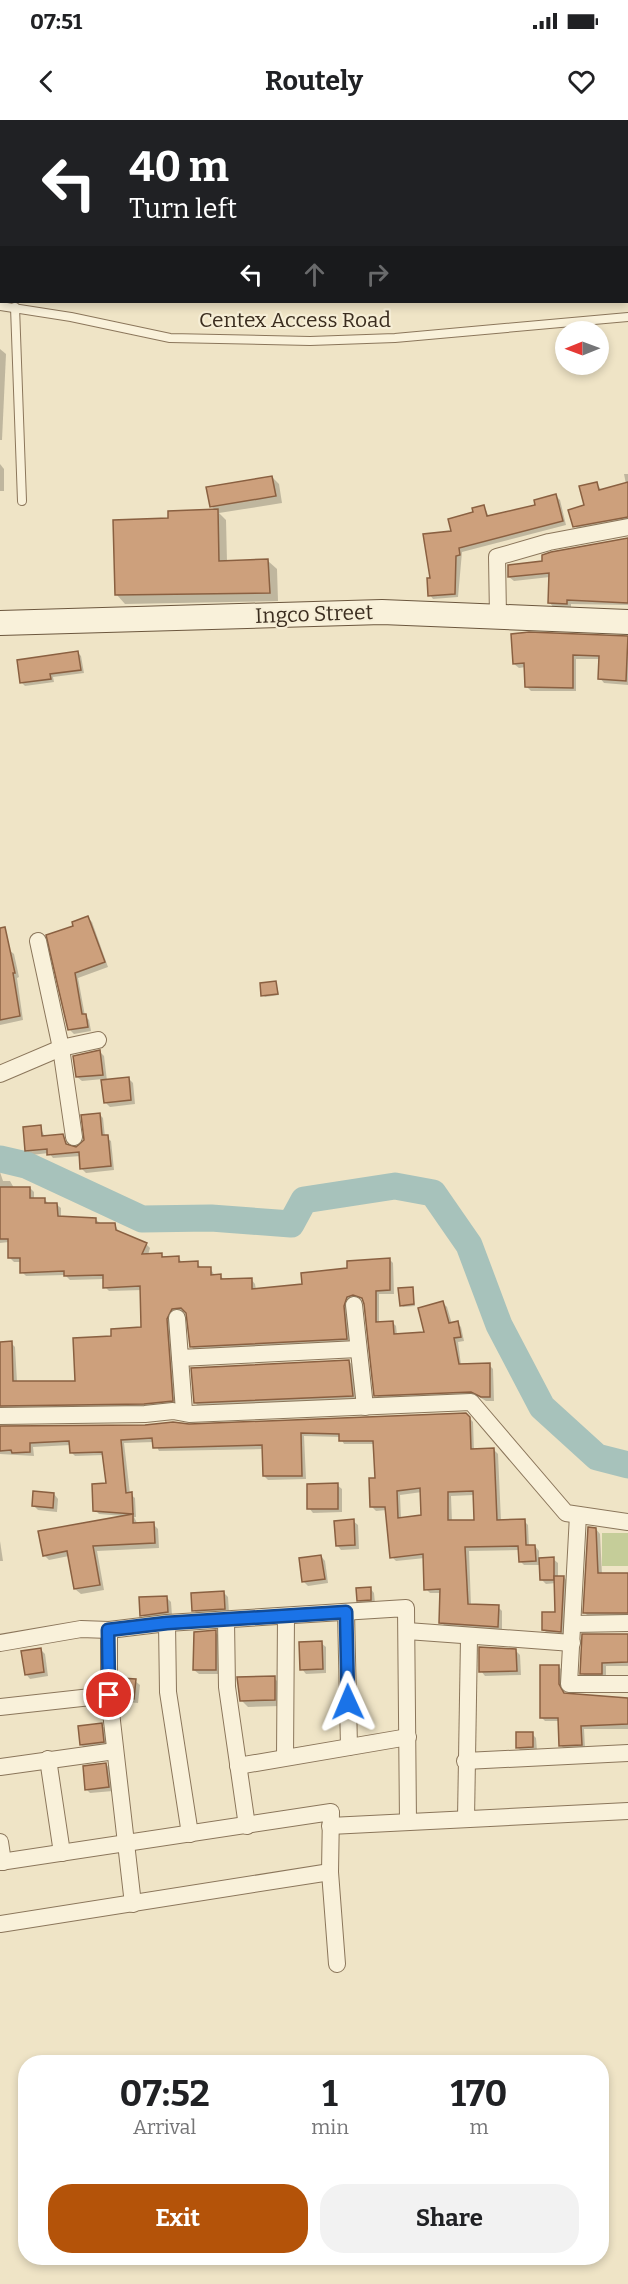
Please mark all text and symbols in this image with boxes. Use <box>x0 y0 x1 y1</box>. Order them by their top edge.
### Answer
text: 07:51 <box>30 8 82 35</box>
icon: back <box>30 65 63 98</box>
text: Routely <box>265 65 363 97</box>
icon: heart <box>565 65 598 98</box>
text: 40 m <box>129 142 229 192</box>
icon: left <box>30 144 108 222</box>
text: Turn left <box>129 193 237 225</box>
icon: left <box>235 258 268 291</box>
icon: ahead <box>298 258 331 291</box>
icon: right <box>361 258 394 291</box>
street label: Centex Access Road <box>199 307 391 333</box>
north arrow <box>555 321 609 375</box>
map controls <box>555 321 609 375</box>
street label: Ingco Street <box>255 599 374 629</box>
pin <box>83 1669 134 1720</box>
position arrow <box>316 1670 380 1734</box>
icon: arrive <box>92 1678 125 1711</box>
text: 07:52 <box>120 2072 210 2116</box>
text: 1 <box>322 2072 338 2116</box>
text: 170 <box>451 2072 507 2116</box>
text: Arrival <box>133 2115 196 2139</box>
text: min <box>311 2115 349 2139</box>
text: m <box>469 2115 489 2139</box>
button: Exit <box>48 2184 308 2253</box>
button: Share <box>320 2184 579 2253</box>

